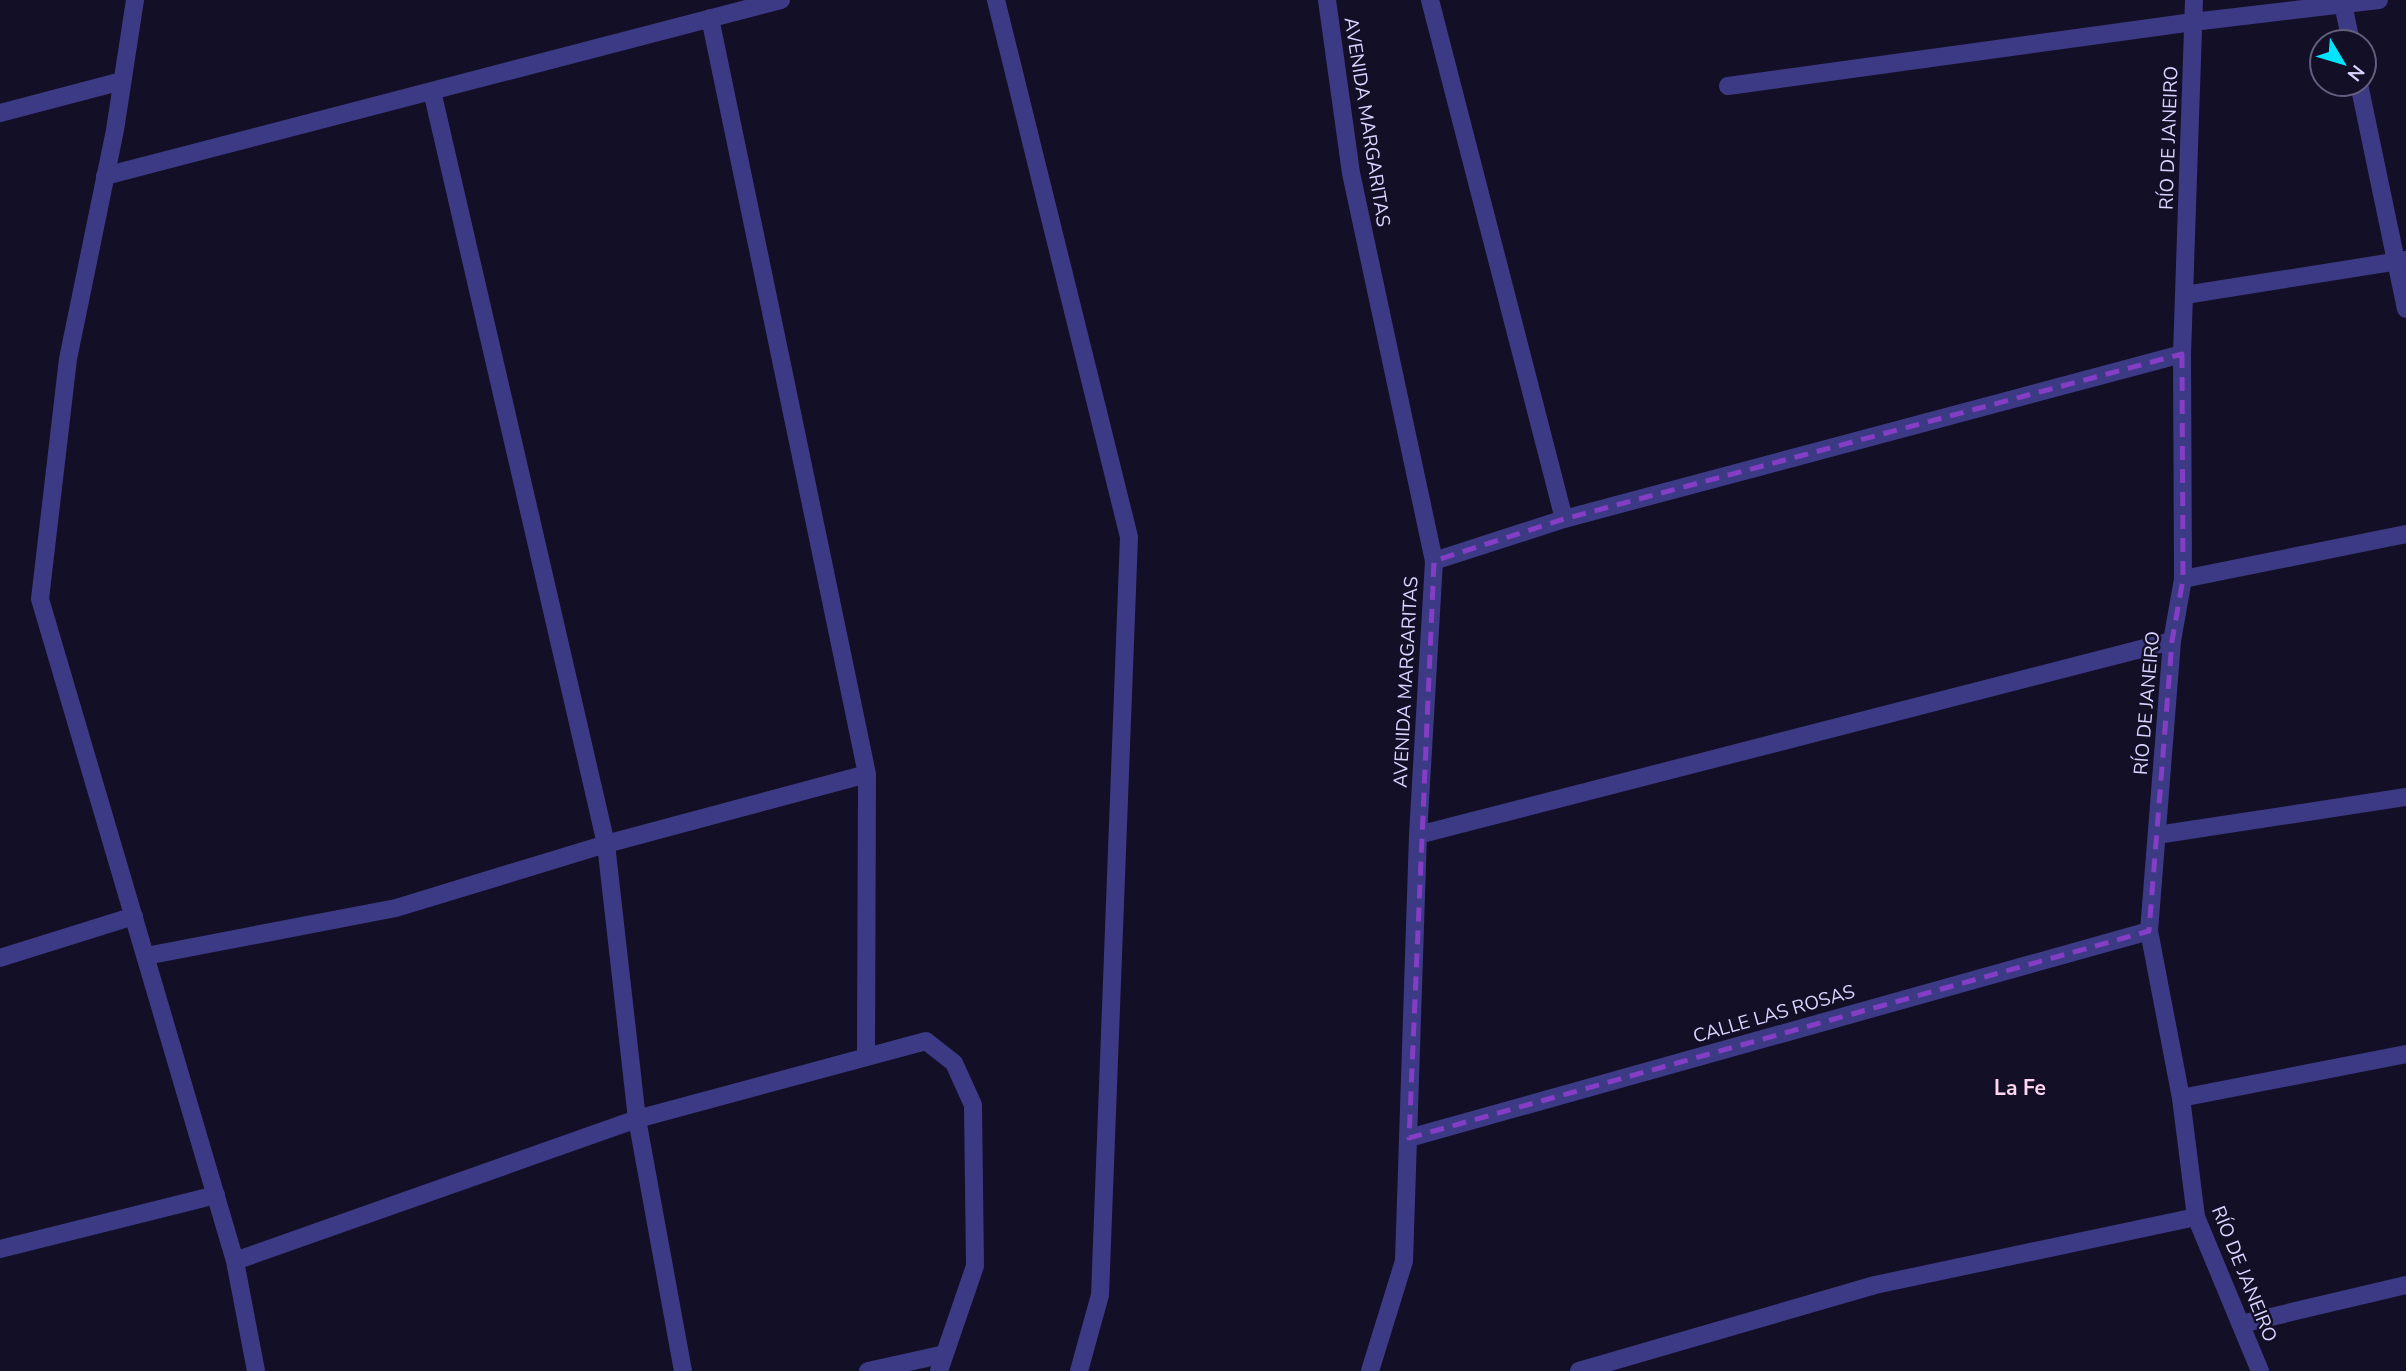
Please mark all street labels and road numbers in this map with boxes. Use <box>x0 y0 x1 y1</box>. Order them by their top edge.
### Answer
street label: AVENIDA MARGARITAS <box>1338 15 1396 229</box>
street label: RÍO DE JANEIRO <box>2153 65 2185 211</box>
street label: AVENIDA MARGARITAS <box>1387 576 1425 788</box>
street label: RÍO DE JANEIRO <box>2128 630 2166 776</box>
street label: CALLE LAS ROSAS <box>1690 978 1858 1050</box>
street label: RÍO DE JANEIRO <box>2205 1202 2283 1346</box>

